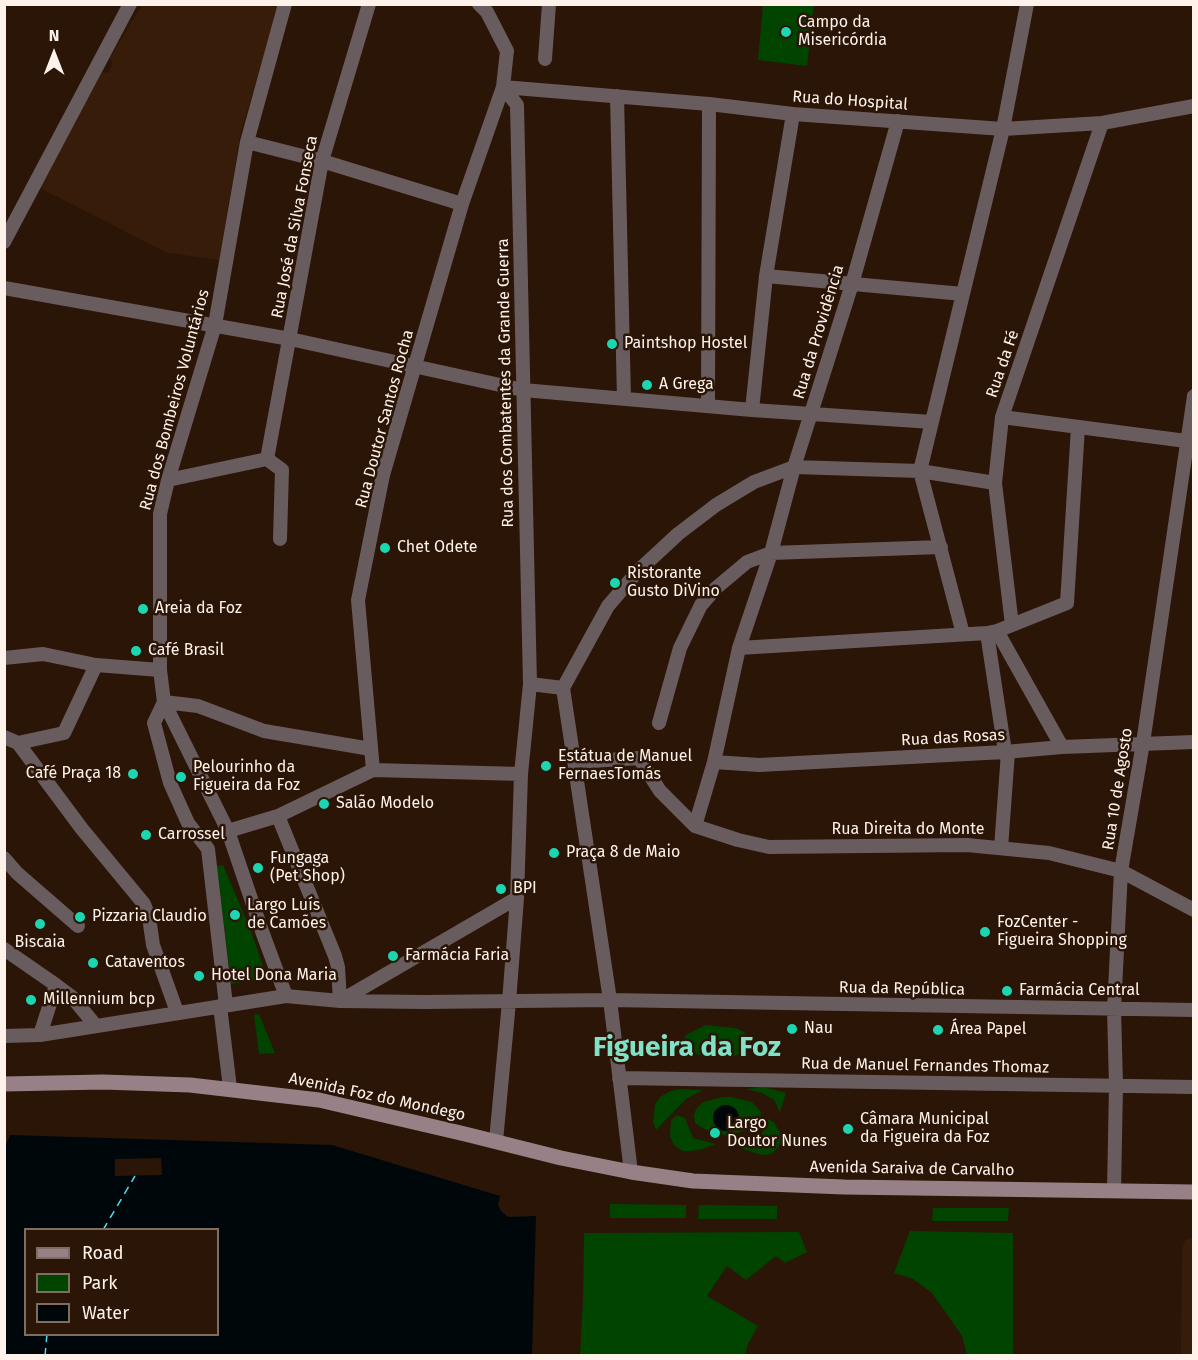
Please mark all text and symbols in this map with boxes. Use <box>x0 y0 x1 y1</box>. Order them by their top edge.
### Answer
place label: Campo da Misericórdia <box>798 13 887 51</box>
north arrow <box>24 24 84 84</box>
marker: Campo da Misericórdia <box>779 25 793 39</box>
text: N <box>49 26 59 45</box>
street label: Rua do Hospital <box>792 87 908 115</box>
street label: Rua José da Silva Fonseca <box>268 134 322 320</box>
street label: Rua dos Combatentes da Grande Guerra <box>494 238 518 528</box>
street label: Rua da Providência <box>789 263 849 401</box>
street label: Rua dos Bombeiros Voluntários <box>136 287 214 513</box>
street label: Rua Doutor Santos Rocha <box>352 328 418 510</box>
street label: Rua da Fé <box>982 328 1024 400</box>
place label: Paintshop Hostel <box>624 334 747 354</box>
marker: Paintshop Hostel <box>605 337 619 351</box>
place label: A Grega <box>659 375 714 395</box>
marker: A Grega <box>640 378 654 392</box>
place label: Chet Odete <box>397 538 478 558</box>
marker: Chet Odete <box>378 541 392 555</box>
place label: Ristorante Gusto DiVino <box>627 564 720 602</box>
marker: Ristorante Gusto DiVino <box>608 576 622 590</box>
place label: Areia da Foz <box>155 599 242 619</box>
marker: Areia da Foz <box>136 602 150 616</box>
place label: Café Brasil <box>148 641 224 661</box>
marker: Café Brasil <box>129 644 143 658</box>
street label: Rua das Rosas <box>901 726 1005 750</box>
street label: Rua 10 de Agosto <box>1099 727 1137 851</box>
place label: Estátua de Manuel FernaesTomás <box>558 747 692 785</box>
place label: Pelourinho da Figueira da Foz <box>193 758 300 796</box>
marker: Estátua de Manuel FernaesTomás <box>539 759 553 773</box>
place label: Café Praça 18 <box>26 764 121 784</box>
marker: Café Praça 18 <box>126 767 140 781</box>
marker: Pelourinho da Figueira da Foz <box>174 770 188 784</box>
place label: Salão Modelo <box>336 794 434 814</box>
marker: Salão Modelo <box>317 797 331 811</box>
street label: Rua Direita do Monte <box>832 820 984 840</box>
place label: Carrossel <box>158 825 225 845</box>
marker: Carrossel <box>139 828 153 842</box>
place label: Praça 8 de Maio <box>566 843 680 863</box>
marker: Praça 8 de Maio <box>547 846 561 860</box>
place label: Fungaga (Pet Shop) <box>270 849 345 887</box>
marker: Fungaga (Pet Shop) <box>251 861 265 875</box>
place label: BPI <box>513 879 537 899</box>
marker: BPI <box>494 882 508 896</box>
place label: Largo Luís de Camões <box>247 896 326 934</box>
place label: Pizzaria Claudio <box>92 907 207 927</box>
marker: Largo Luís de Camões <box>228 908 242 922</box>
marker: Pizzaria Claudio <box>73 910 87 924</box>
place label: FozCenter - Figueira Shopping <box>997 913 1127 951</box>
marker: Biscaia <box>33 917 47 931</box>
marker: FozCenter - Figueira Shopping <box>978 925 992 939</box>
place label: Biscaia <box>14 933 66 953</box>
place label: Farmácia Faria <box>405 946 509 966</box>
marker: Farmácia Faria <box>386 949 400 963</box>
place label: Cataventos <box>105 953 185 973</box>
marker: Cataventos <box>86 956 100 970</box>
place label: Hotel Dona Maria <box>211 966 337 986</box>
marker: Hotel Dona Maria <box>192 969 206 983</box>
street label: Rua da República <box>839 978 965 1000</box>
place label: Farmácia Central <box>1019 981 1140 1001</box>
marker: Farmácia Central <box>1000 984 1014 998</box>
place label: Millennium bcp <box>43 990 155 1010</box>
marker: Millennium bcp <box>24 993 38 1007</box>
place label: Nau <box>804 1019 833 1039</box>
place label: Área Papel <box>950 1020 1026 1040</box>
marker: Nau <box>785 1022 799 1036</box>
marker: Área Papel <box>931 1023 945 1037</box>
district label: Figueira da Foz <box>593 1031 781 1065</box>
street label: Rua de Manuel Fernandes Thomaz <box>801 1054 1049 1078</box>
street label: Avenida Foz do Mondego <box>287 1069 467 1125</box>
place label: Câmara Municipal da Figueira da Foz <box>860 1110 990 1148</box>
place label: Largo Doutor Nunes <box>727 1114 827 1152</box>
marker: Câmara Municipal da Figueira da Foz <box>841 1122 855 1136</box>
marker: Largo Doutor Nunes <box>708 1126 722 1140</box>
street label: Avenida Saraiva de Carvalho <box>810 1158 1014 1180</box>
legend <box>24 1228 219 1336</box>
text: Road <box>82 1242 124 1264</box>
text: Park <box>82 1272 117 1294</box>
text: Water <box>82 1302 129 1324</box>

